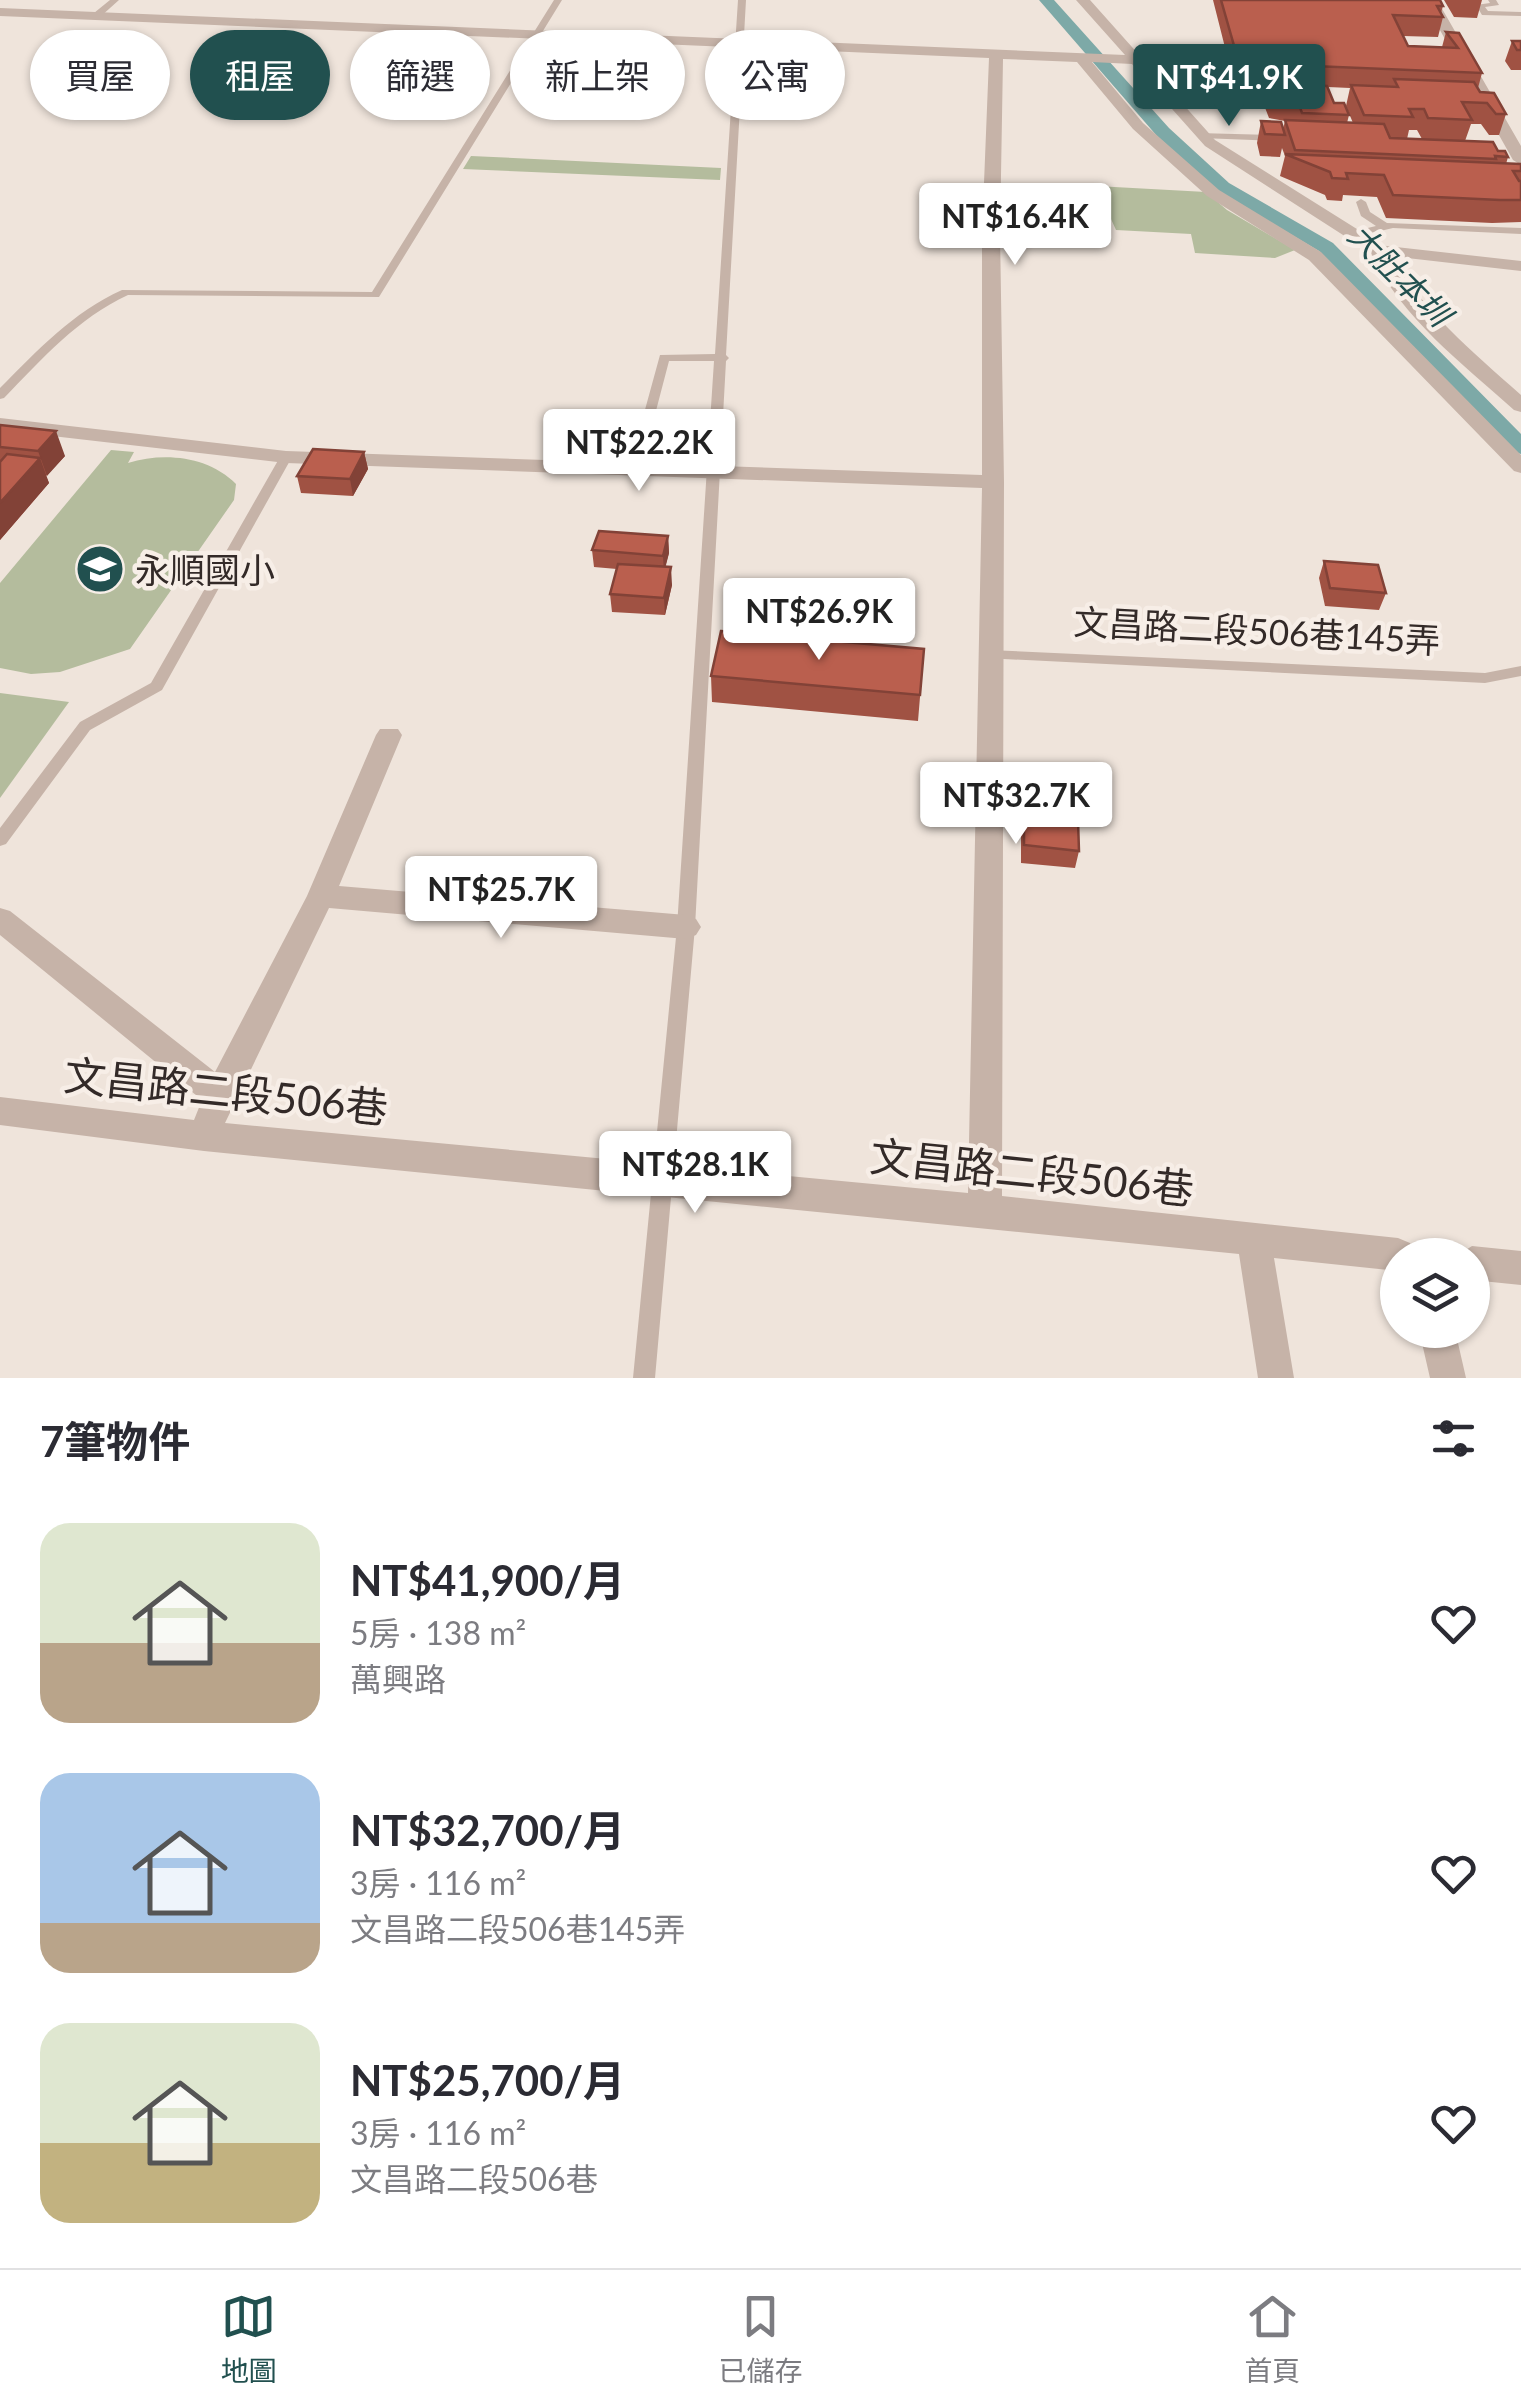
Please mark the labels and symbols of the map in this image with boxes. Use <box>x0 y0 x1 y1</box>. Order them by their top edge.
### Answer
pin: NT$41.9K <box>1126 44 1332 129</box>
pin: NT$16.4K <box>912 183 1118 268</box>
water label: 大肚本圳 <box>1341 215 1462 336</box>
pin: NT$22.2K <box>536 409 742 494</box>
school or university icon: 永順國小 <box>74 543 126 595</box>
place label: 永順國小 <box>135 548 275 590</box>
pin: NT$26.9K <box>716 578 922 663</box>
street label: 文昌路二段506巷145弄 <box>1073 599 1441 661</box>
pin: NT$32.7K <box>913 762 1119 847</box>
pin: NT$25.7K <box>398 856 604 941</box>
street label: 文昌路二段506巷 <box>62 1049 390 1133</box>
street label: 文昌路二段506巷 <box>868 1130 1196 1214</box>
pin: NT$28.1K <box>592 1131 798 1216</box>

